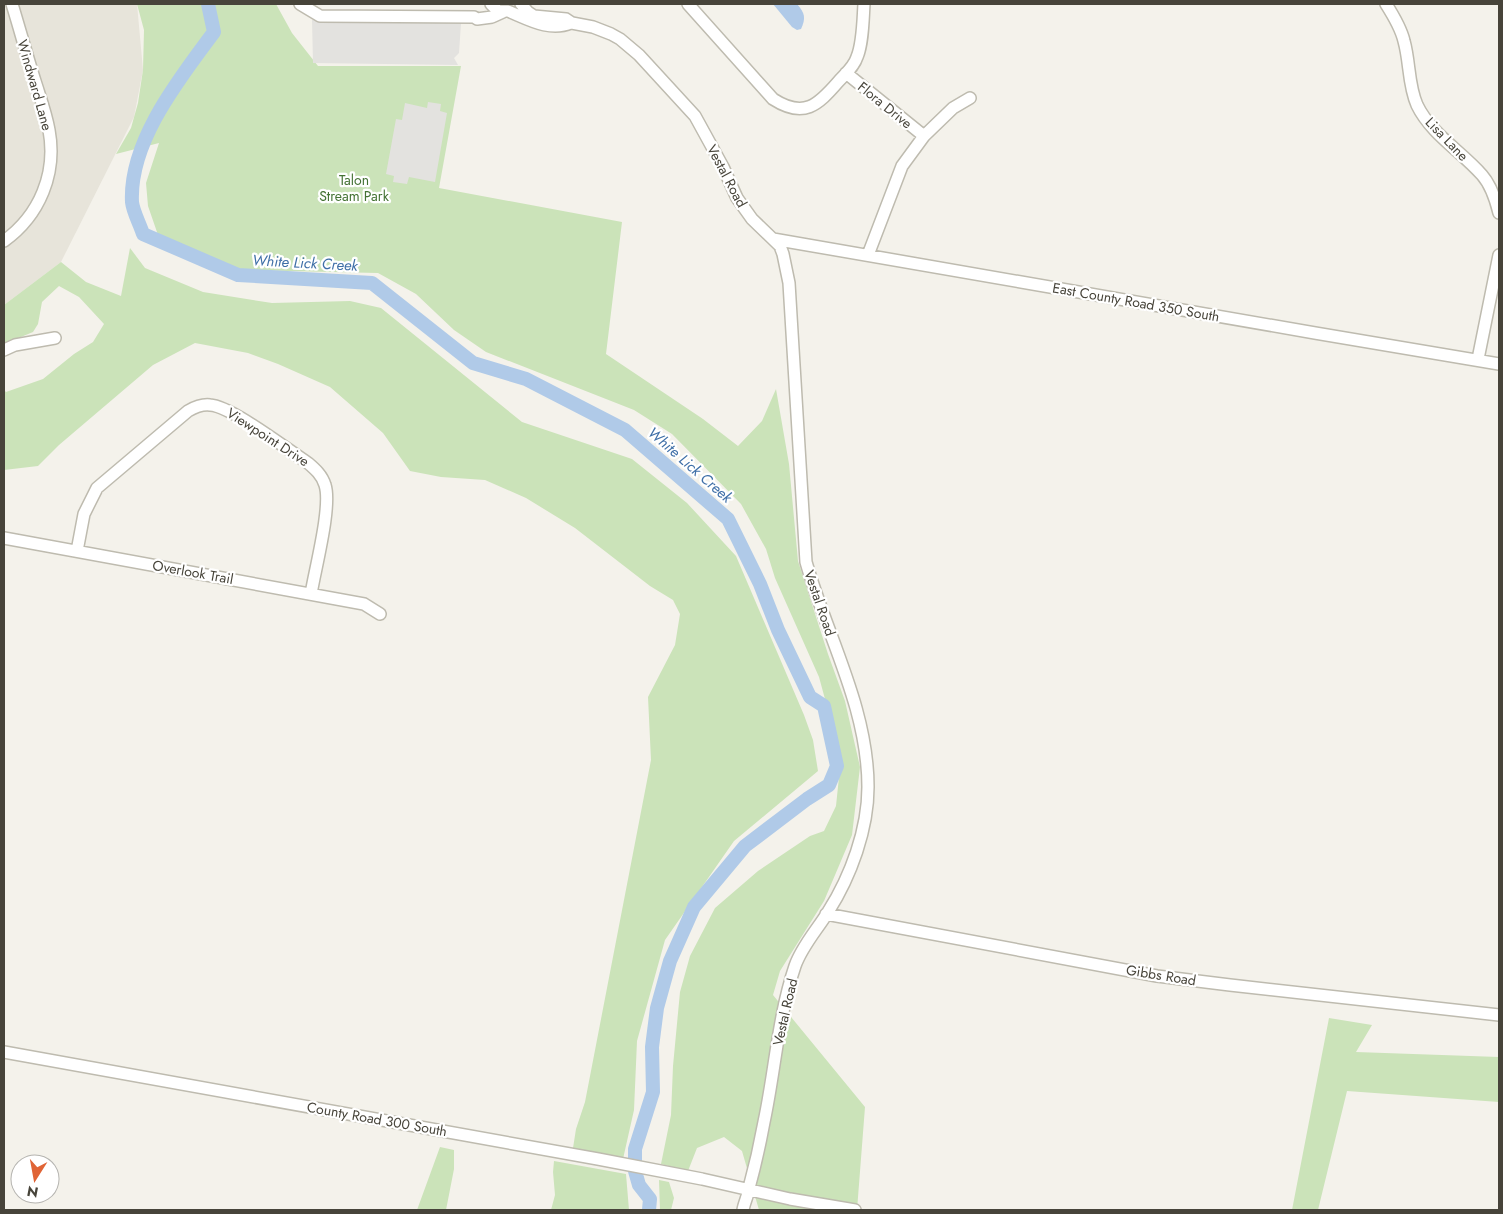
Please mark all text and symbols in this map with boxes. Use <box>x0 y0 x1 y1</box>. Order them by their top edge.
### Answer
street label: Windward Lane <box>12 37 58 133</box>
street label: Flora Drive <box>854 77 916 133</box>
street label: Lisa Lane <box>1421 113 1473 165</box>
street label: Vestal Road <box>702 141 752 211</box>
park label: Talon Stream Park <box>319 170 390 206</box>
water label: White Lick Creek <box>252 249 359 277</box>
street label: East County Road 350 South <box>1051 277 1221 327</box>
street label: Viewpoint Drive <box>223 403 313 471</box>
water label: White Lick Creek <box>643 422 738 508</box>
street label: Overlook Trail <box>151 555 235 589</box>
street label: Vestal Road <box>799 567 841 639</box>
street label: Gibbs Road <box>1125 960 1197 990</box>
street label: Vestal Road <box>768 976 802 1048</box>
street label: County Road 300 South <box>305 1097 449 1141</box>
north arrow <box>10 1154 60 1204</box>
text: N <box>25 1181 40 1203</box>

